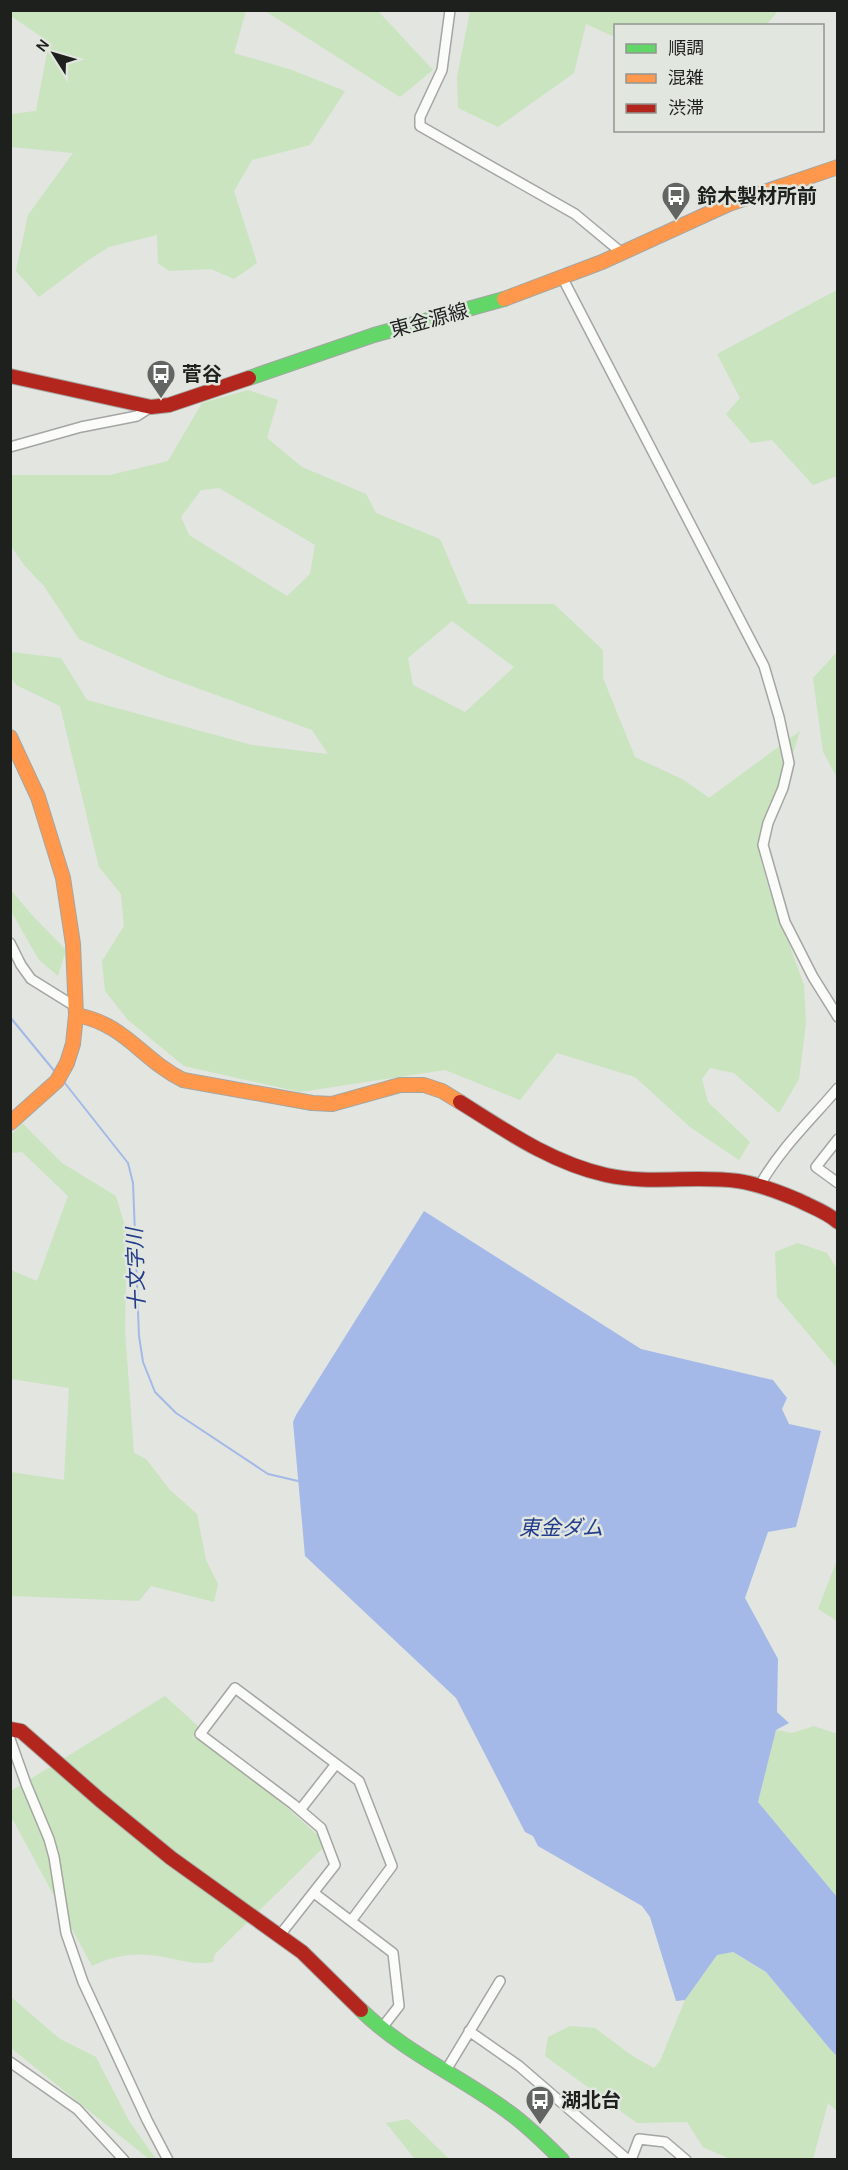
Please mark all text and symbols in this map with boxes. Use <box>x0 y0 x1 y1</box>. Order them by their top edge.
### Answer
north arrow <box>24 24 84 84</box>
legend <box>614 24 824 132</box>
text: N <box>31 35 53 56</box>
text: 順調 <box>668 37 704 59</box>
text: 混雑 <box>668 67 704 89</box>
text: 渋滞 <box>668 97 704 119</box>
bus stop icon: 鈴木製材所前 <box>660 180 692 222</box>
place label: 鈴木製材所前 <box>697 185 817 208</box>
street label: 東金源線 <box>388 299 471 342</box>
bus stop icon: 菅谷 <box>145 358 177 400</box>
place label: 菅谷 <box>182 363 222 386</box>
water label: 十文字川 <box>122 1226 149 1312</box>
water label: 東金ダム <box>519 1516 603 1540</box>
bus stop icon: 湖北台 <box>524 2084 556 2126</box>
place label: 湖北台 <box>561 2089 621 2112</box>

